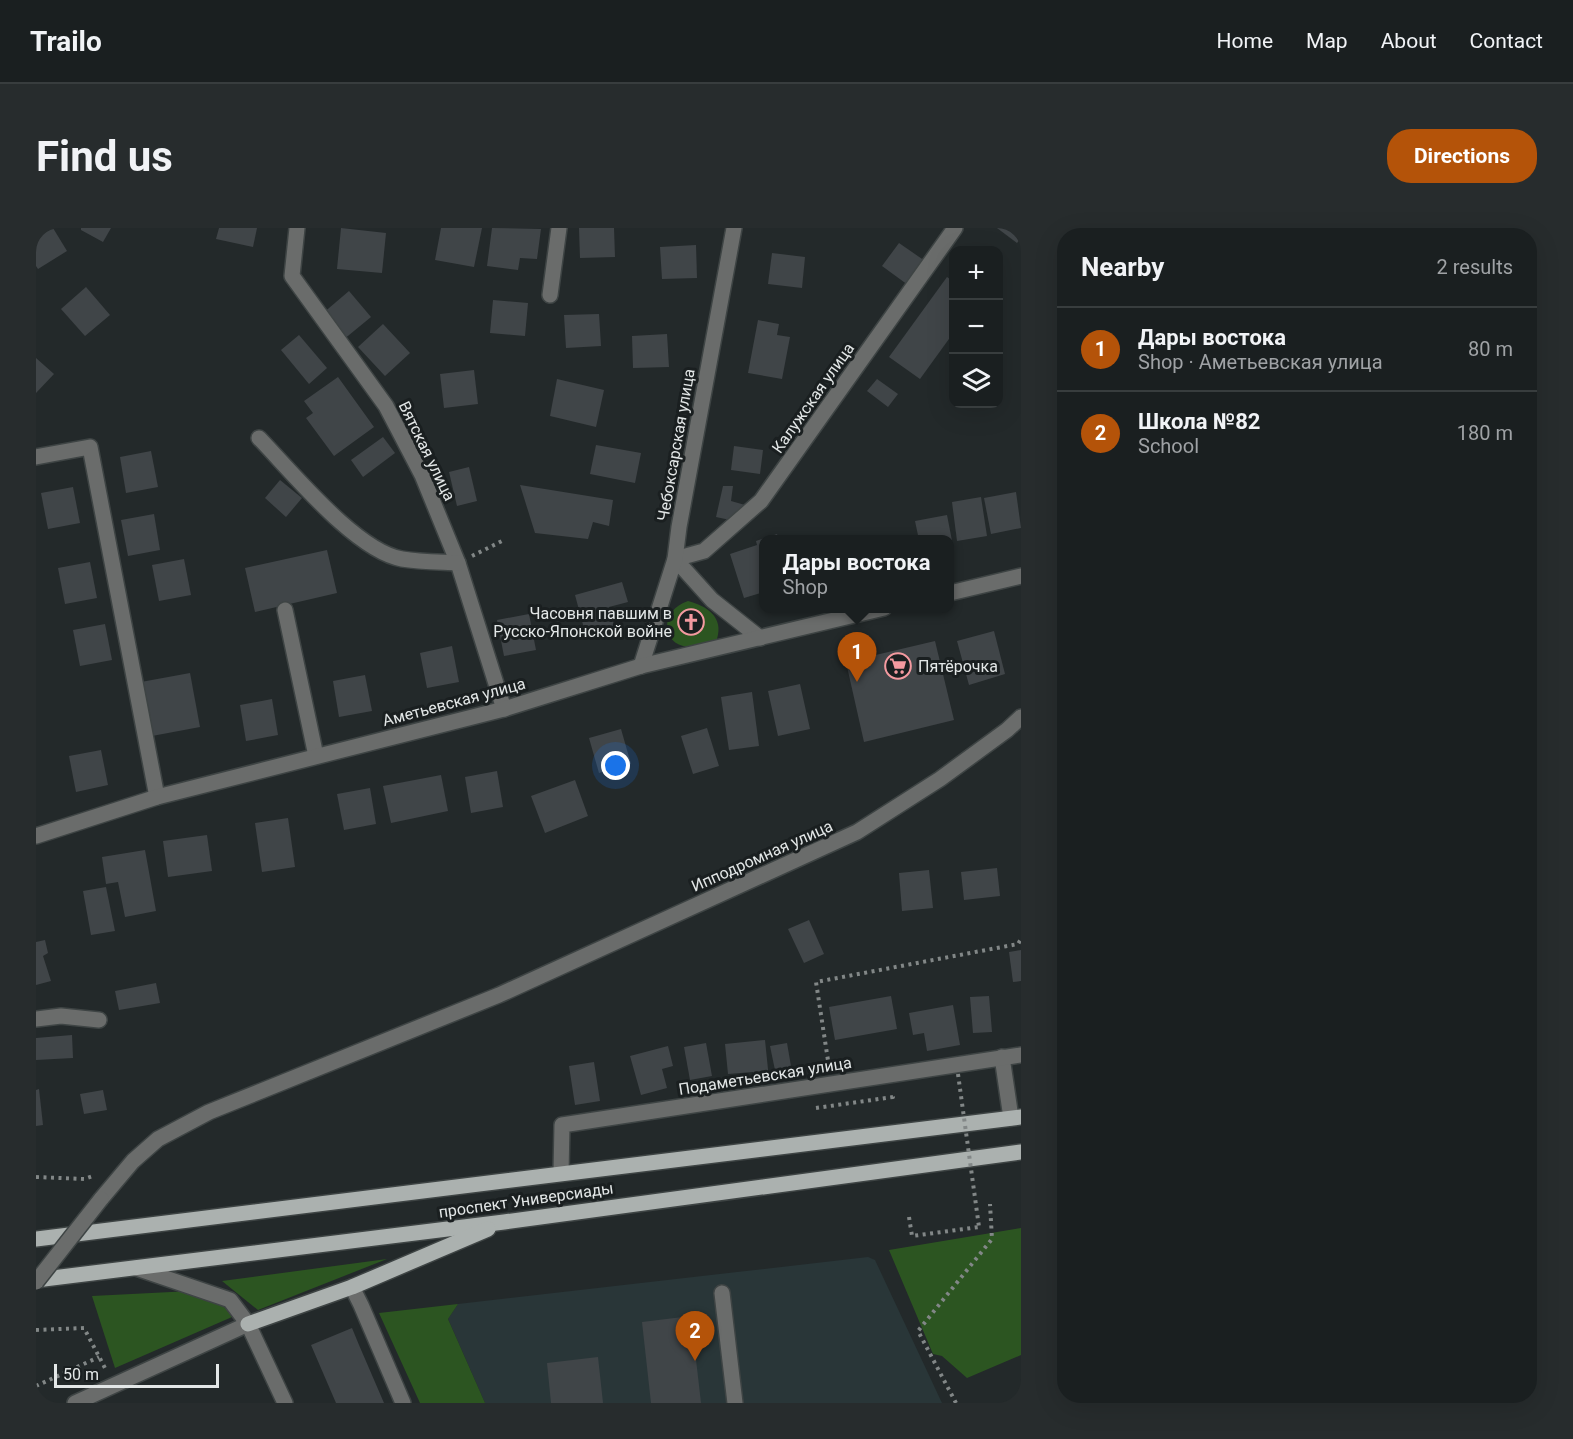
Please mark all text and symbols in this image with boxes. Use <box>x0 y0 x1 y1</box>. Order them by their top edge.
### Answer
text: Trailo <box>30 25 102 58</box>
text: Home <box>1217 29 1273 53</box>
text: Map <box>1306 29 1348 53</box>
text: About <box>1381 29 1437 53</box>
text: Contact <box>1470 29 1543 53</box>
button: Directions <box>1387 129 1537 183</box>
text: Find us <box>36 132 173 181</box>
map controls <box>949 246 1003 408</box>
button: + <box>949 246 1003 300</box>
text: Nearby <box>1081 252 1164 282</box>
text: 2 results <box>1437 255 1513 279</box>
button: − <box>949 300 1003 354</box>
text: Дары востока <box>1138 325 1286 350</box>
text: 1 <box>1095 337 1106 361</box>
text: 80 m <box>1468 337 1513 361</box>
street label: Калужская улица <box>768 339 858 457</box>
text: Shop · Аметьевская улица <box>1138 350 1383 374</box>
button: layers <box>949 354 1003 408</box>
street label: Чебоксарская улица <box>653 367 699 523</box>
street label: Вятская улица <box>395 398 459 504</box>
text: Школа №82 <box>1138 409 1260 434</box>
text: 2 <box>1095 421 1106 445</box>
text: 180 m <box>1457 421 1513 445</box>
text: School <box>1138 434 1199 458</box>
popup <box>759 535 954 613</box>
text: Дары востока <box>783 550 930 575</box>
text: Shop <box>783 575 828 599</box>
place label: Часовня павшим в Русско-Японской войне <box>493 604 672 641</box>
church icon: Часовня павшим в Русско-Японской войне <box>676 607 706 637</box>
pin: 1 <box>838 632 876 682</box>
supermarket icon: Пятёрочка <box>883 651 913 681</box>
place label: Пятёрочка <box>918 657 998 676</box>
street label: Аметьевская улица <box>380 674 528 730</box>
your location <box>601 751 630 780</box>
street label: Ипподромная улица <box>688 816 836 896</box>
street label: Подаметьевская улица <box>677 1053 853 1099</box>
street label: проспект Универсиады <box>437 1178 615 1222</box>
pin: 2 <box>676 1312 714 1361</box>
scale bar <box>54 1361 219 1388</box>
text: 50 m <box>63 1365 99 1384</box>

